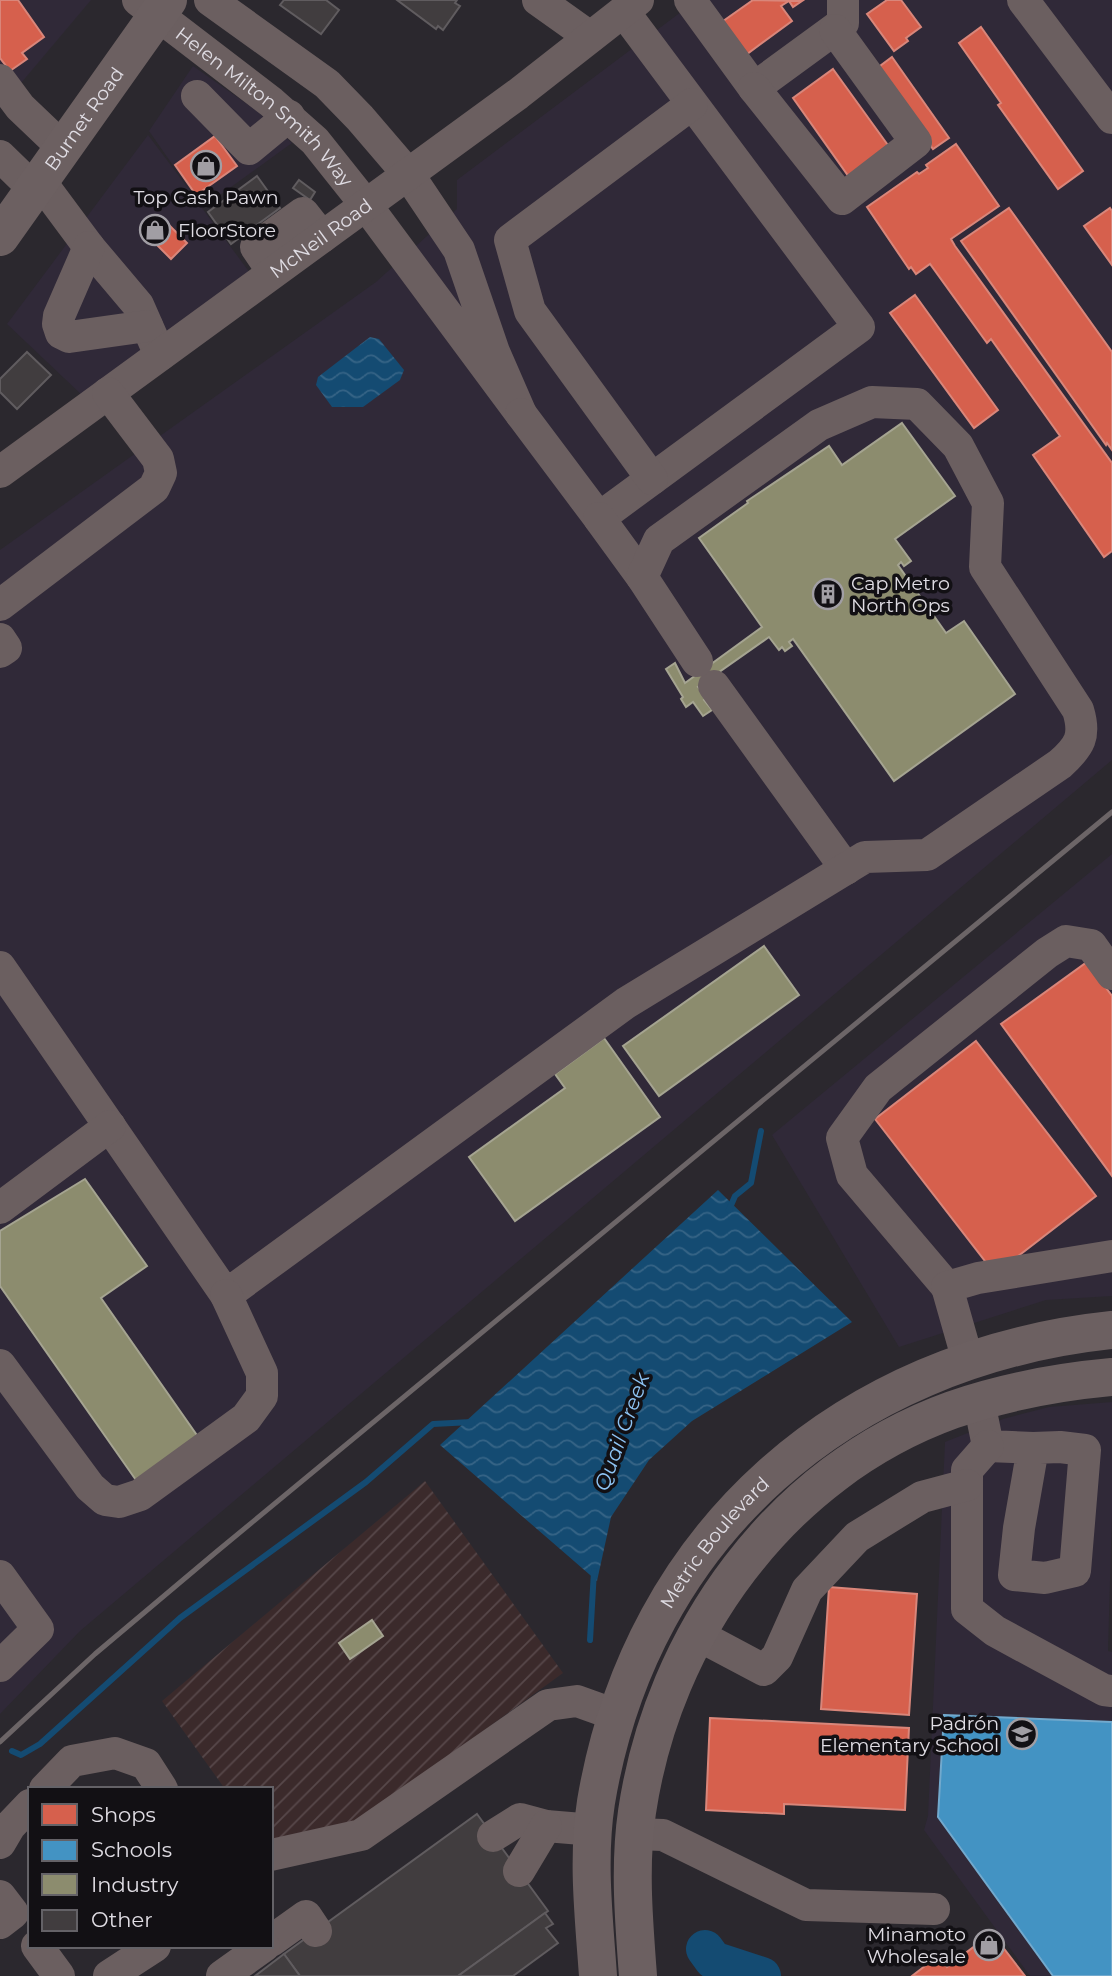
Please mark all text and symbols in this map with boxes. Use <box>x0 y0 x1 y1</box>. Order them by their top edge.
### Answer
street label: Helen Milton Smith Way <box>171 22 358 192</box>
street label: Burnet Road <box>40 63 129 175</box>
shop icon: Top Cash Pawn <box>189 149 223 183</box>
place label: Top Cash Pawn <box>133 186 279 209</box>
street label: McNeil Road <box>265 194 377 283</box>
shop icon: FloorStore <box>138 213 172 247</box>
place label: FloorStore <box>178 219 276 242</box>
place label: Cap Metro North Ops <box>851 572 950 617</box>
building icon: Cap Metro North Ops <box>811 577 845 611</box>
water label: Quail Creek <box>589 1368 655 1494</box>
street label: Metric Boulevard <box>655 1472 774 1613</box>
place label: Padrón Elementary School <box>820 1712 999 1757</box>
school or university icon: Padrón Elementary School <box>1005 1717 1039 1751</box>
legend <box>28 1787 273 1948</box>
text: Shops <box>91 1802 156 1827</box>
text: Schools <box>91 1837 172 1862</box>
text: Industry <box>91 1872 179 1897</box>
text: Other <box>91 1907 153 1932</box>
place label: Minamoto Wholesale <box>867 1923 966 1968</box>
shop icon: Minamoto Wholesale <box>972 1928 1006 1962</box>

